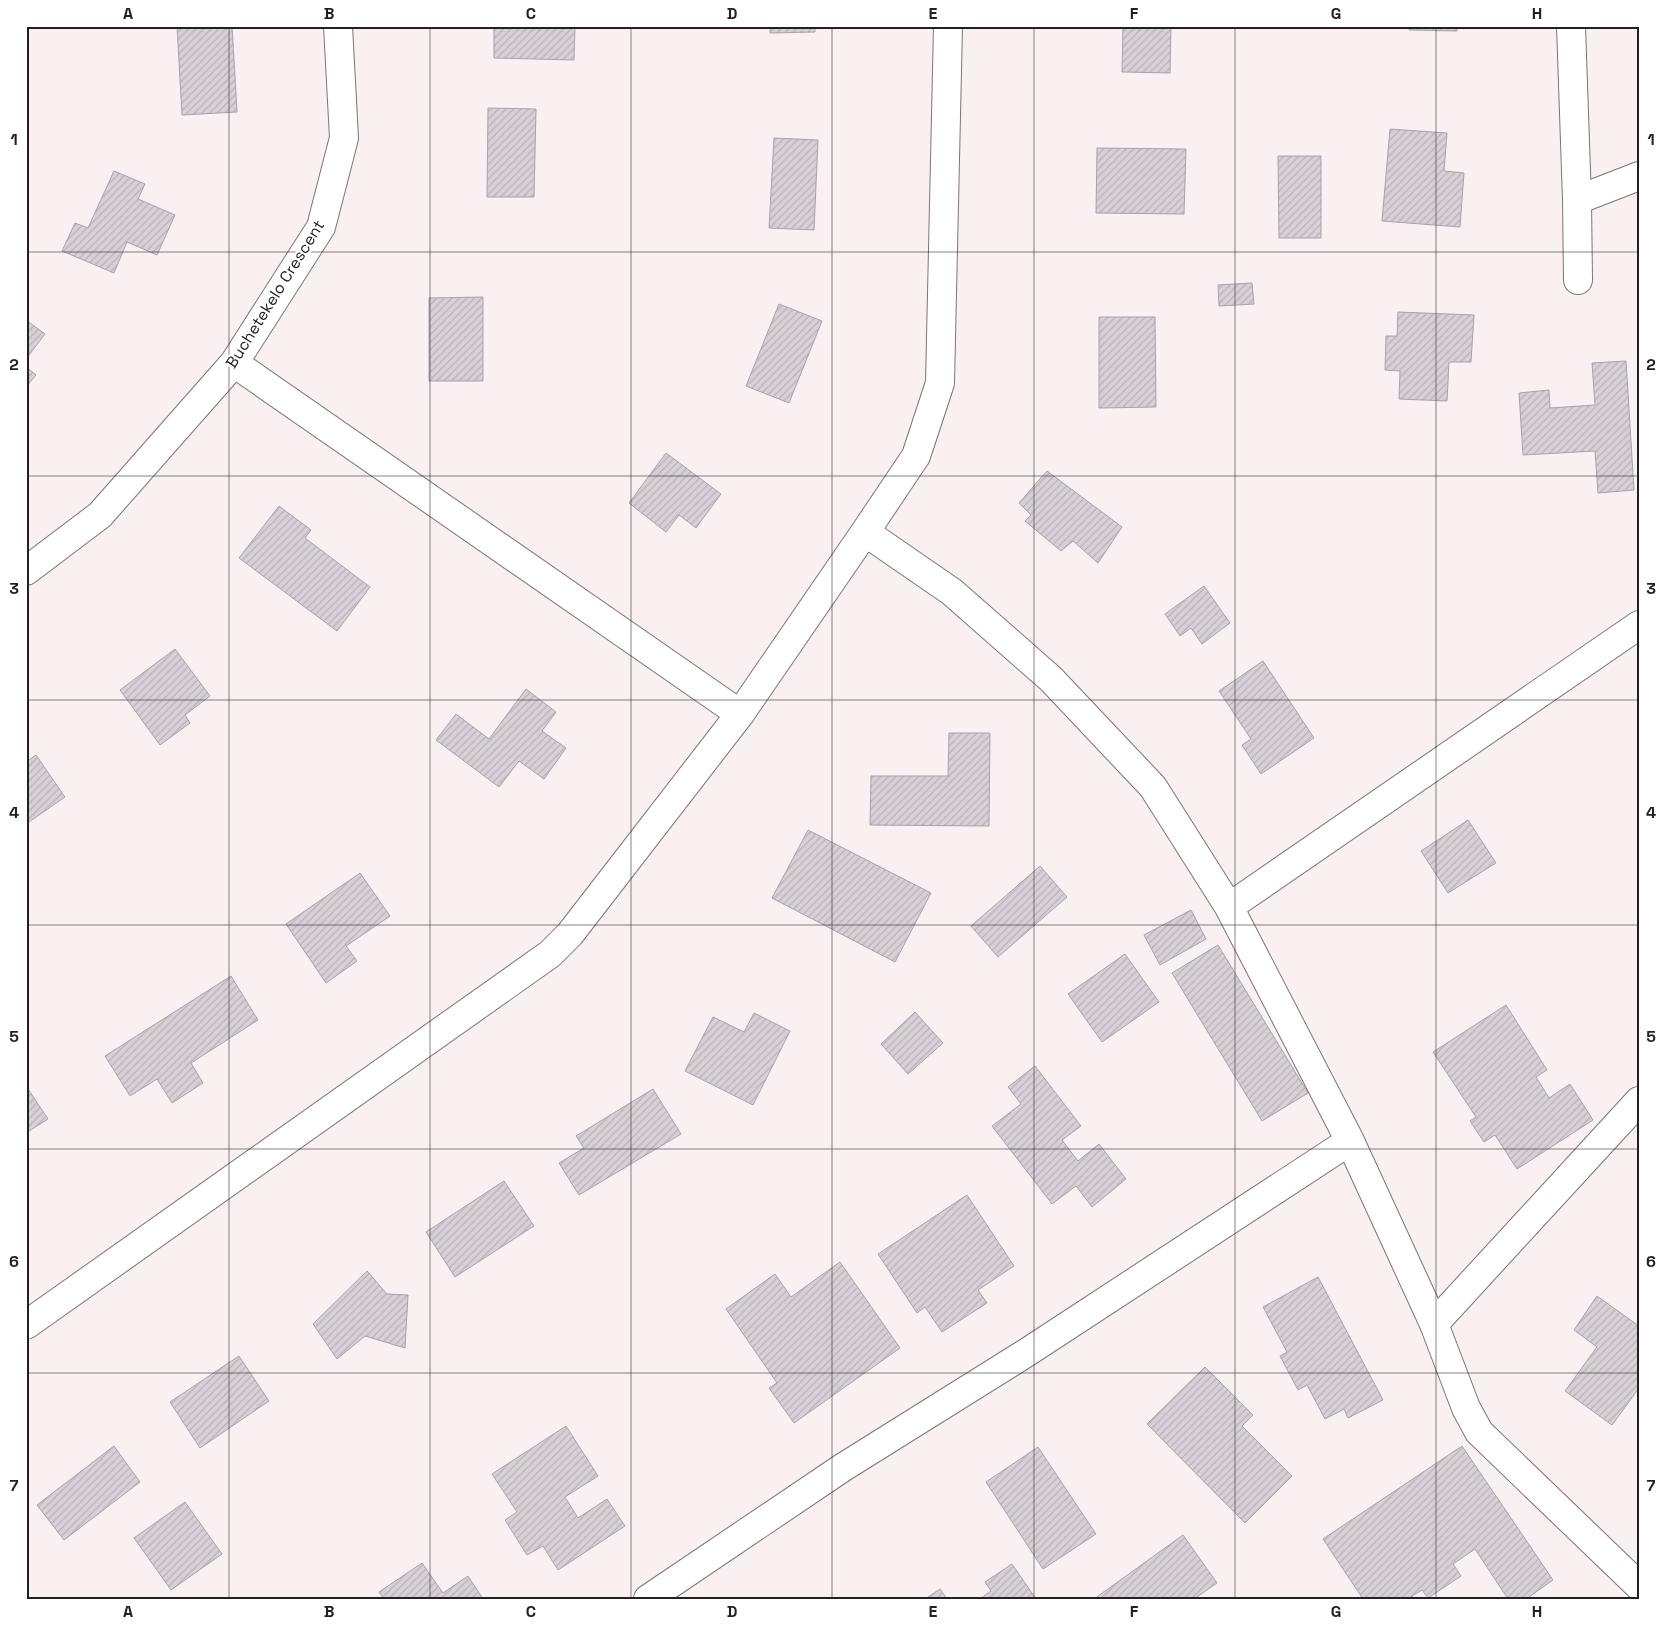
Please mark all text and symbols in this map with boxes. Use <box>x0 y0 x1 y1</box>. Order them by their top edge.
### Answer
text: A <box>123 3 133 24</box>
text: B <box>324 3 334 24</box>
text: C <box>526 3 536 24</box>
text: D <box>727 3 737 24</box>
text: E <box>929 3 938 24</box>
text: F <box>1130 3 1139 24</box>
text: G <box>1331 3 1341 24</box>
text: H <box>1532 3 1542 24</box>
text: 1 <box>10 129 18 150</box>
text: 1 <box>1647 129 1655 150</box>
street label: Buchetekelo Crescent <box>221 216 329 372</box>
text: 2 <box>9 354 19 375</box>
text: 2 <box>1646 354 1656 375</box>
text: 3 <box>9 578 19 599</box>
text: 3 <box>1646 578 1656 599</box>
text: 4 <box>9 802 19 823</box>
text: 4 <box>1646 802 1656 823</box>
text: 5 <box>9 1026 19 1047</box>
text: 5 <box>1646 1026 1656 1047</box>
text: 6 <box>9 1251 19 1272</box>
text: 6 <box>1646 1251 1656 1272</box>
text: 7 <box>10 1475 19 1496</box>
text: 7 <box>1647 1475 1656 1496</box>
text: A <box>123 1601 133 1622</box>
text: B <box>324 1601 334 1622</box>
text: C <box>526 1601 536 1622</box>
text: D <box>727 1601 737 1622</box>
text: E <box>929 1601 938 1622</box>
text: F <box>1130 1601 1139 1622</box>
text: G <box>1331 1601 1341 1622</box>
text: H <box>1532 1601 1542 1622</box>

